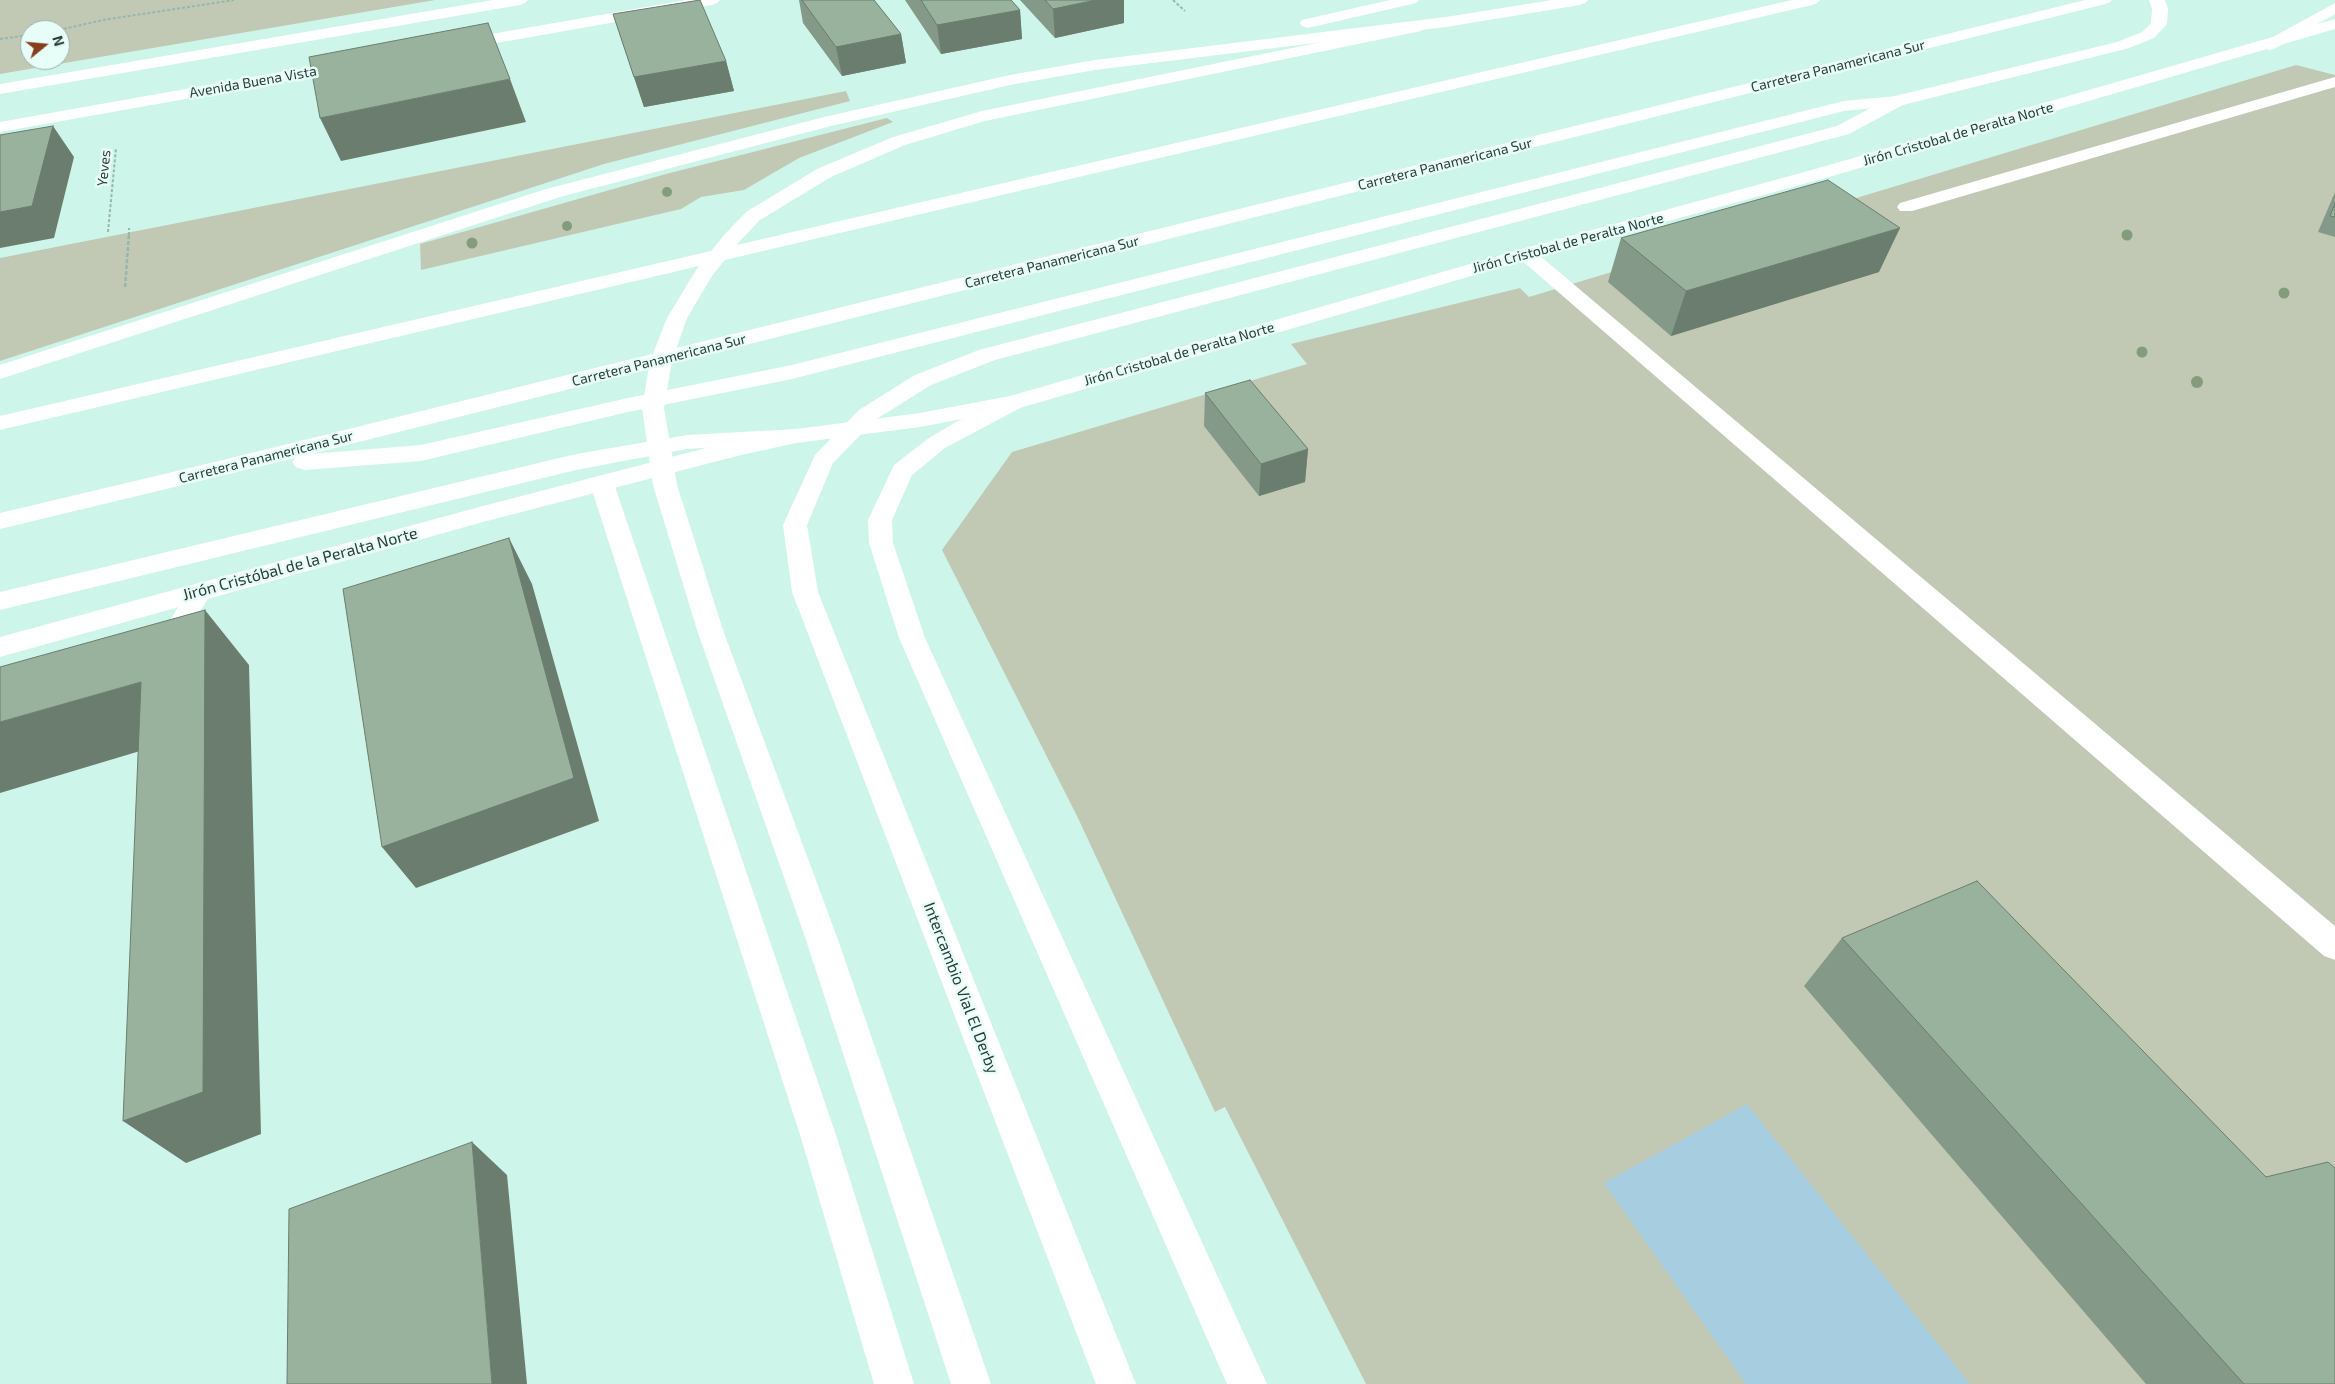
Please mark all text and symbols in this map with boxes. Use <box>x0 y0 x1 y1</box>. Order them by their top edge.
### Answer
north arrow <box>20 20 70 70</box>
text: N <box>49 33 68 48</box>
street label: Carretera Panamericana Sur <box>1749 36 1927 96</box>
street label: Avenida Buena Vista <box>188 63 318 101</box>
street label: Jirón Cristobal de Peralta Norte <box>1861 99 2055 169</box>
street label: Carretera Panamericana Sur <box>1356 134 1534 194</box>
street label: Yeves <box>94 149 114 187</box>
street label: Jirón Cristobal de Peralta Norte <box>1470 209 1666 277</box>
street label: Carretera Panamericana Sur <box>963 232 1141 292</box>
street label: Jirón Cristobal de Peralta Norte <box>1082 319 1276 389</box>
street label: Carretera Panamericana Sur <box>570 330 748 390</box>
street label: Carretera Panamericana Sur <box>177 427 355 487</box>
street label: Jirón Cristóbal de la Peralta Norte <box>180 523 420 605</box>
street label: Intercambio Vial El Derby <box>919 900 1003 1076</box>

